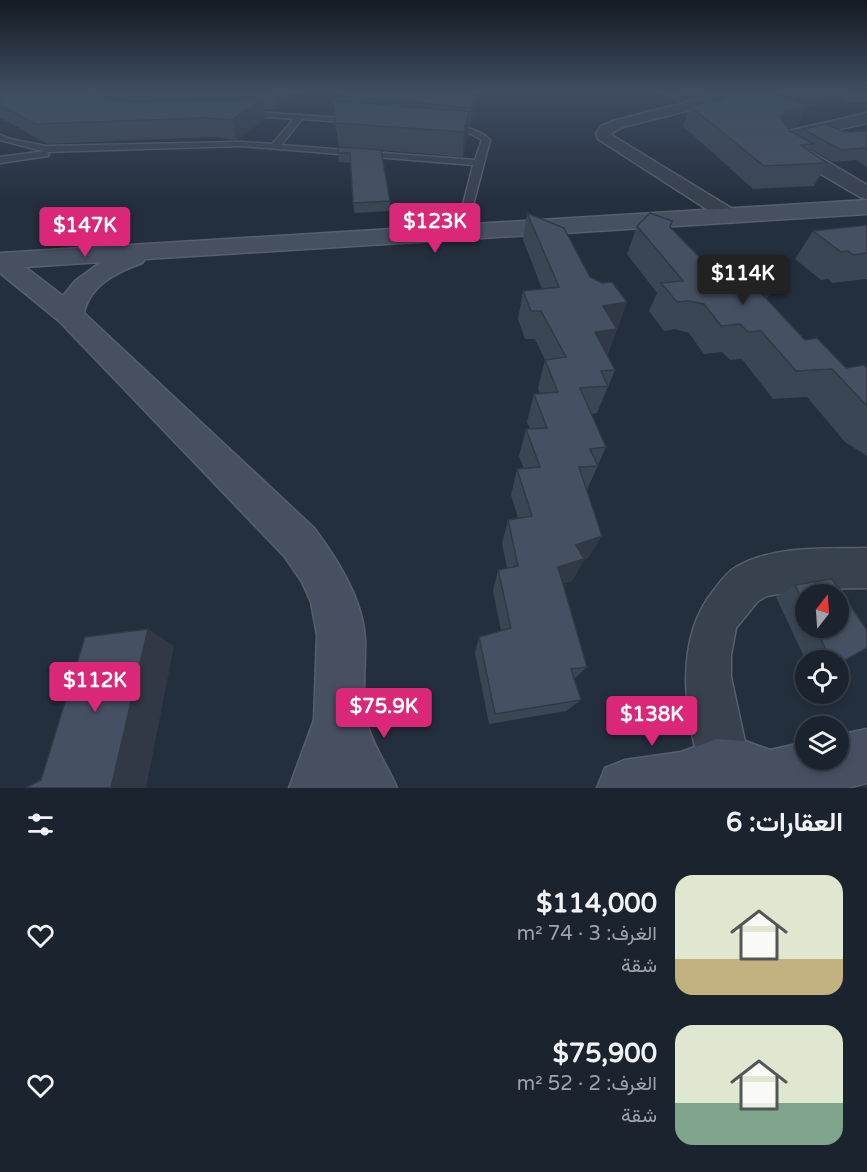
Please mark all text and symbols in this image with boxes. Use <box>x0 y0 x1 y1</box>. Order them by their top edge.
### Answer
pin: $123K <box>393 203 477 254</box>
pin: $147K <box>43 207 127 258</box>
text: $123K <box>403 210 467 234</box>
text: $147K <box>53 214 117 238</box>
pin: $114K <box>701 255 785 306</box>
text: $114K <box>711 262 775 286</box>
north arrow <box>795 584 849 638</box>
map controls <box>795 584 849 770</box>
button: locate <box>795 650 849 704</box>
pin: $112K <box>53 662 137 713</box>
text: $112K <box>63 669 127 693</box>
pin: $75.9K <box>335 688 433 739</box>
text: $75.9K <box>350 695 418 719</box>
pin: $138K <box>610 696 694 747</box>
text: $138K <box>620 703 684 727</box>
button: layers <box>795 716 849 770</box>
text: العقارات: 6 <box>726 807 843 838</box>
icon: filters <box>24 808 57 841</box>
text: $114,000 <box>536 888 657 919</box>
icon: home <box>723 899 795 971</box>
icon: heart <box>24 919 57 952</box>
text: الغرف: 3 · 74 m² <box>517 922 657 946</box>
text: شقة <box>621 954 657 978</box>
text: $75,900 <box>553 1038 657 1069</box>
icon: home <box>723 1049 795 1121</box>
icon: heart <box>24 1069 57 1102</box>
text: الغرف: 2 · 52 m² <box>517 1072 657 1096</box>
text: شقة <box>621 1104 657 1128</box>

